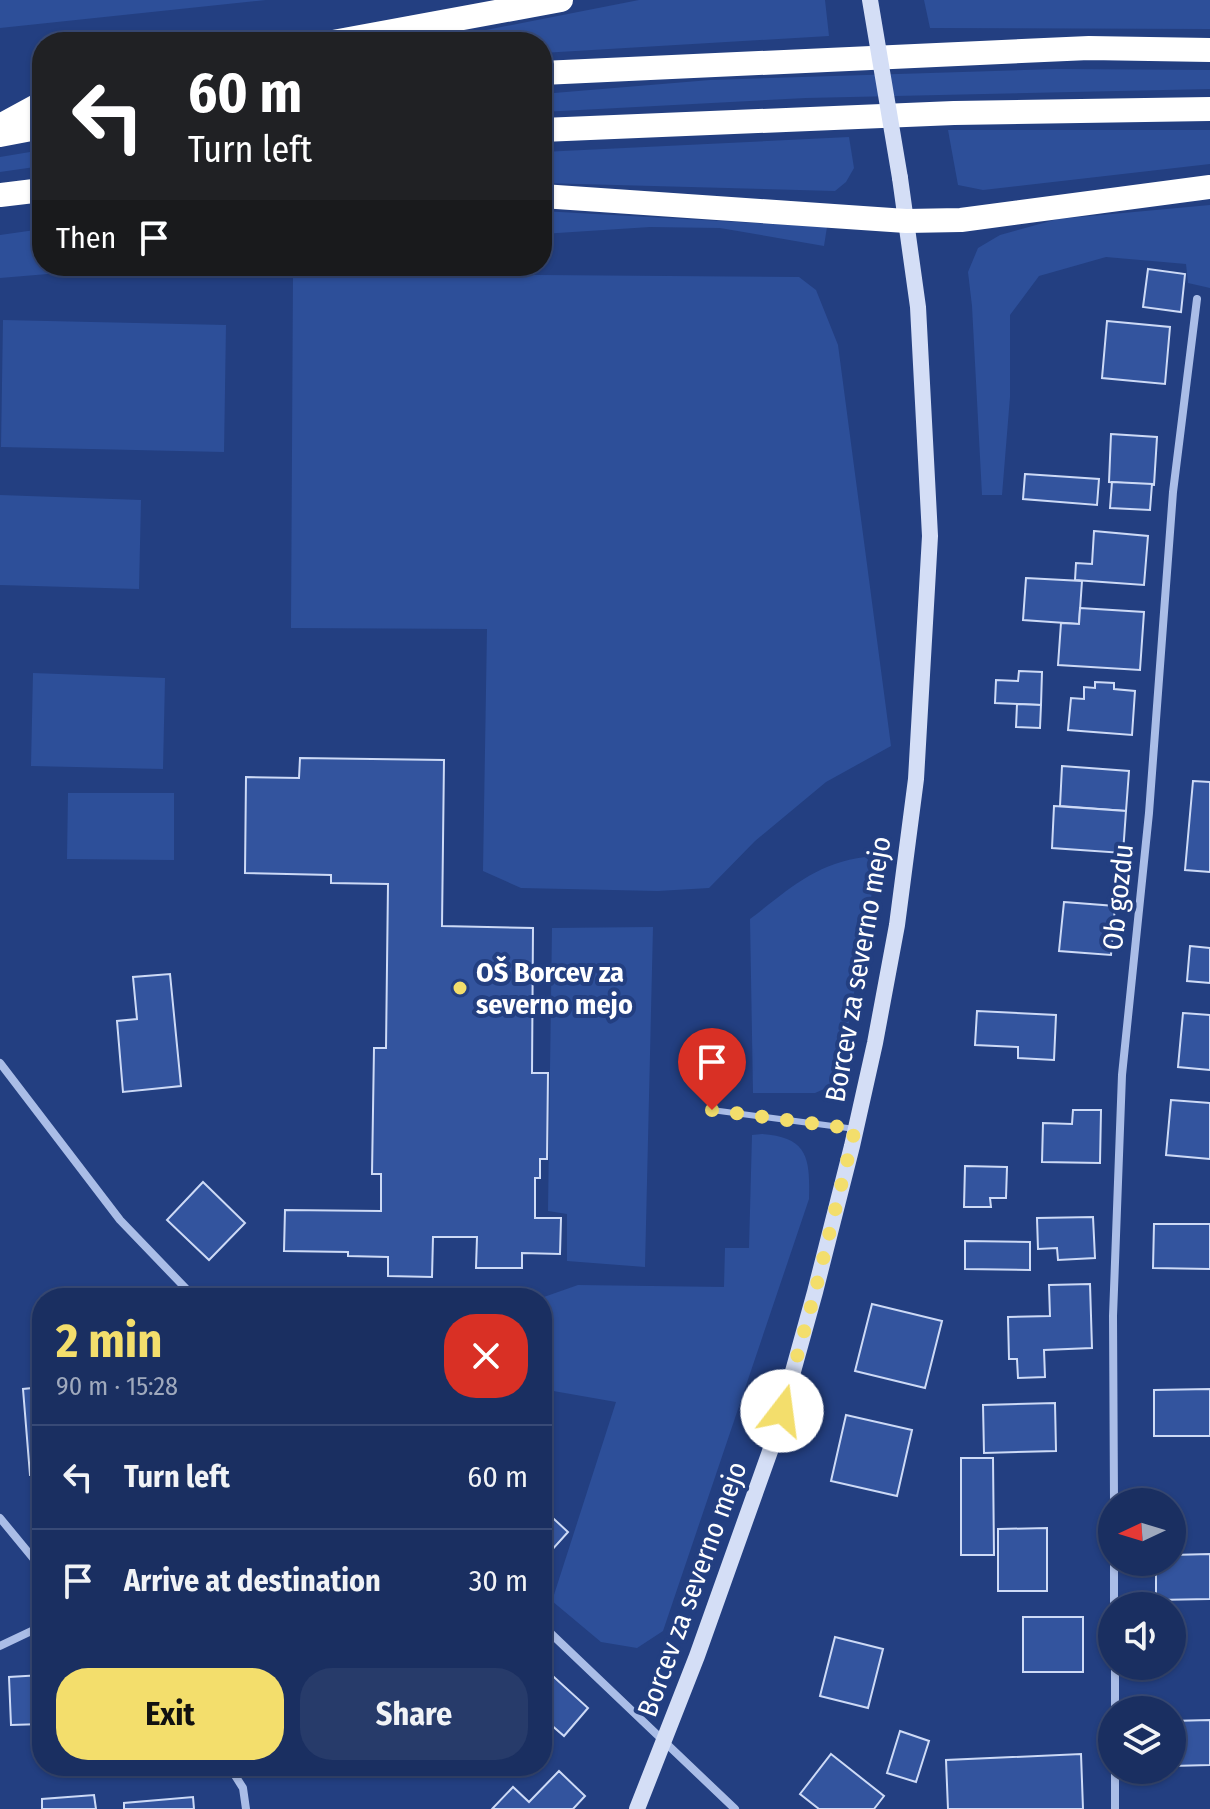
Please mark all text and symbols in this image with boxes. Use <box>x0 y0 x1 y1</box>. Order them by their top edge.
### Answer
text: 60 m <box>188 60 302 127</box>
icon: left <box>56 64 160 168</box>
text: Turn left <box>188 128 312 172</box>
icon: arrive <box>132 216 176 260</box>
text: Then <box>56 220 116 256</box>
street label: Borcev za severno mejo <box>818 834 898 1104</box>
street label: Ob gozdu <box>1096 842 1140 952</box>
place label: OŠ Borcev za severno mejo <box>476 955 633 1021</box>
marker: OŠ Borcev za severno mejo <box>451 979 469 997</box>
pin <box>678 1028 746 1110</box>
icon: arrive <box>690 1040 734 1084</box>
text: 2 min <box>56 1312 162 1370</box>
button: close <box>444 1314 528 1398</box>
position arrow <box>740 1369 824 1453</box>
text: 90 m · 15:28 <box>56 1371 178 1402</box>
icon: left <box>56 1455 100 1499</box>
street label: Borcev za severno mejo <box>630 1457 754 1721</box>
text: Turn left <box>124 1459 230 1495</box>
text: 60 m <box>467 1459 528 1495</box>
north arrow <box>1098 1488 1186 1576</box>
map controls <box>1098 1488 1186 1784</box>
icon: arrive <box>56 1559 100 1603</box>
text: Arrive at destination <box>124 1563 381 1599</box>
text: 30 m <box>469 1563 528 1599</box>
button: sound <box>1098 1592 1186 1680</box>
button: Exit <box>56 1668 284 1760</box>
button: Share <box>300 1668 528 1760</box>
button: layers <box>1098 1696 1186 1784</box>

